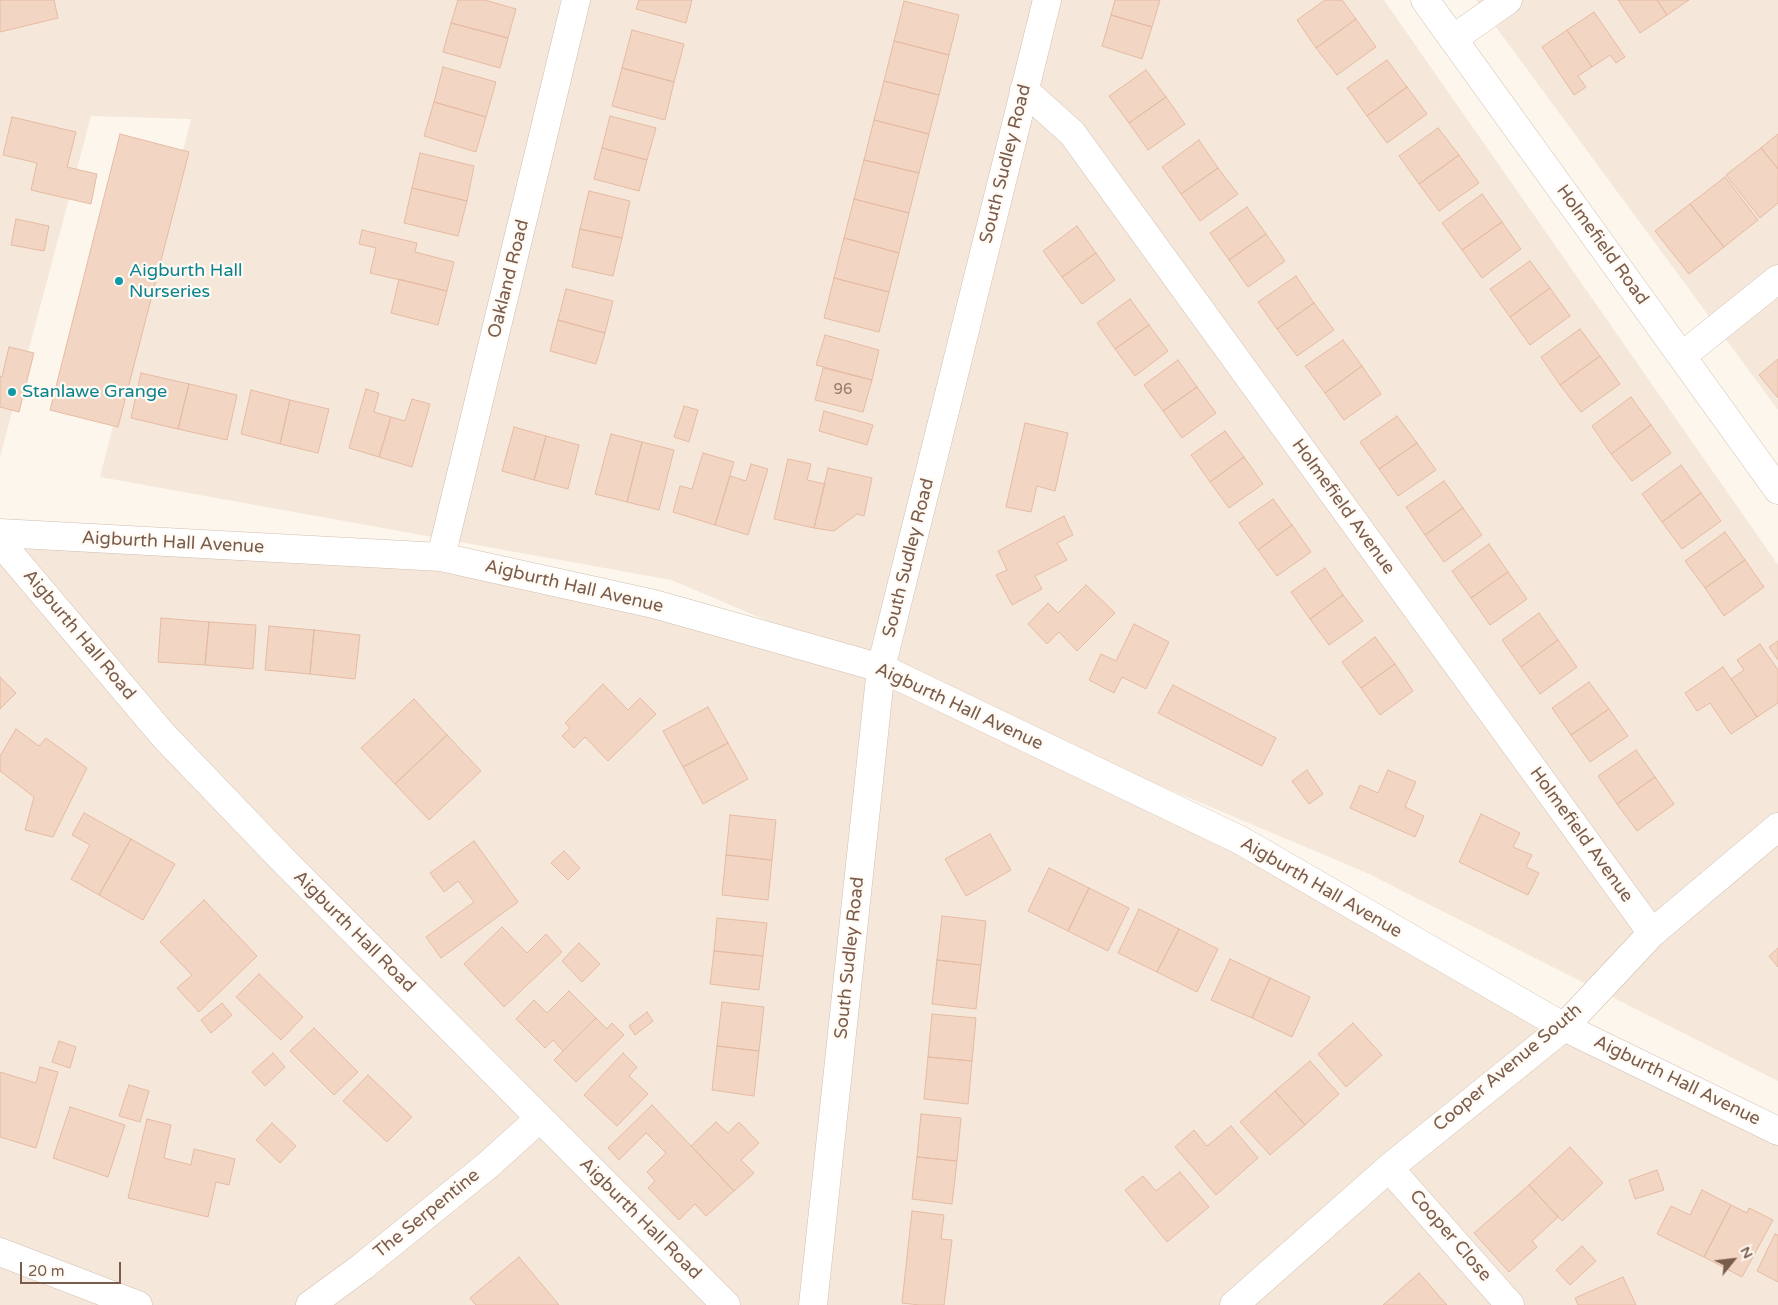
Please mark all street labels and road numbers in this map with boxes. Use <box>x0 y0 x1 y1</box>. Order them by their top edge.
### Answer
street label: South Sudley Road <box>976 82 1036 246</box>
street label: Holmefield Road <box>1551 181 1653 309</box>
street label: Oakland Road <box>484 218 534 340</box>
street label: Holmefield Avenue <box>1287 435 1399 579</box>
street label: South Sudley Road <box>879 476 939 640</box>
street label: Aigburth Hall Avenue <box>81 527 265 559</box>
street label: Aigburth Hall Avenue <box>483 556 665 618</box>
street label: Aigburth Hall Road <box>18 565 140 705</box>
street label: Aigburth Hall Avenue <box>872 659 1046 755</box>
street label: Holmefield Avenue <box>1525 763 1637 907</box>
street label: Aigburth Hall Avenue <box>1237 833 1405 943</box>
street label: Aigburth Hall Road <box>289 867 419 997</box>
street label: South Sudley Road <box>831 876 869 1040</box>
street label: Cooper Avenue South <box>1429 1000 1587 1136</box>
street label: Aigburth Hall Avenue <box>1590 1031 1764 1131</box>
street label: Aigburth Hall Road <box>575 1154 705 1284</box>
street label: The Serpentine <box>370 1165 484 1263</box>
street label: Cooper Close <box>1404 1186 1496 1286</box>

